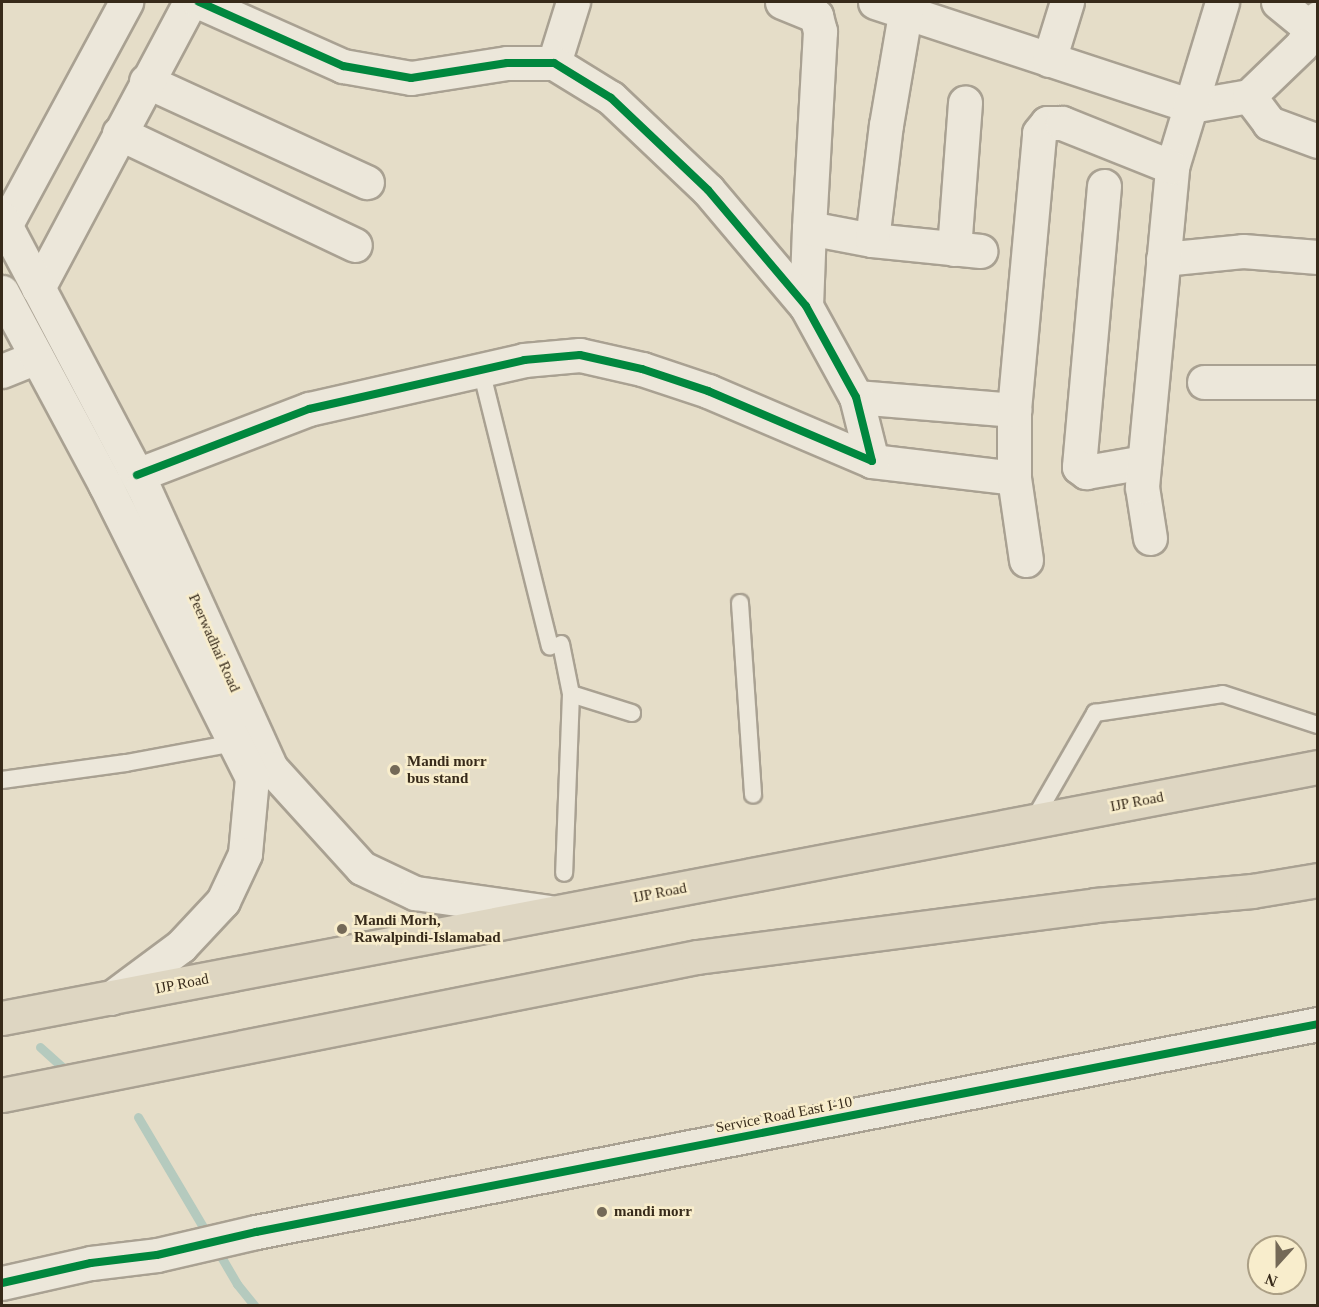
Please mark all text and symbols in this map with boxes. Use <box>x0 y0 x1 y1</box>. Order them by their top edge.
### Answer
street label: Peerwadhai Road <box>183 589 245 697</box>
place label: Mandi morr bus stand <box>407 752 482 787</box>
marker: Mandi morr bus stand <box>388 763 402 777</box>
street label: IJP Road <box>1109 788 1165 816</box>
street label: IJP Road <box>632 879 688 907</box>
place label: Mandi Morh, Rawalpindi-Islamabad <box>354 911 500 946</box>
marker: Mandi Morh, Rawalpindi-Islamabad <box>335 922 349 936</box>
street label: IJP Road <box>154 970 210 998</box>
street label: Service Road East I-10 <box>712 1093 856 1137</box>
place label: mandi morr <box>614 1203 689 1221</box>
marker: mandi morr <box>595 1205 609 1219</box>
north arrow <box>1247 1235 1307 1295</box>
text: N <box>1263 1270 1280 1290</box>

